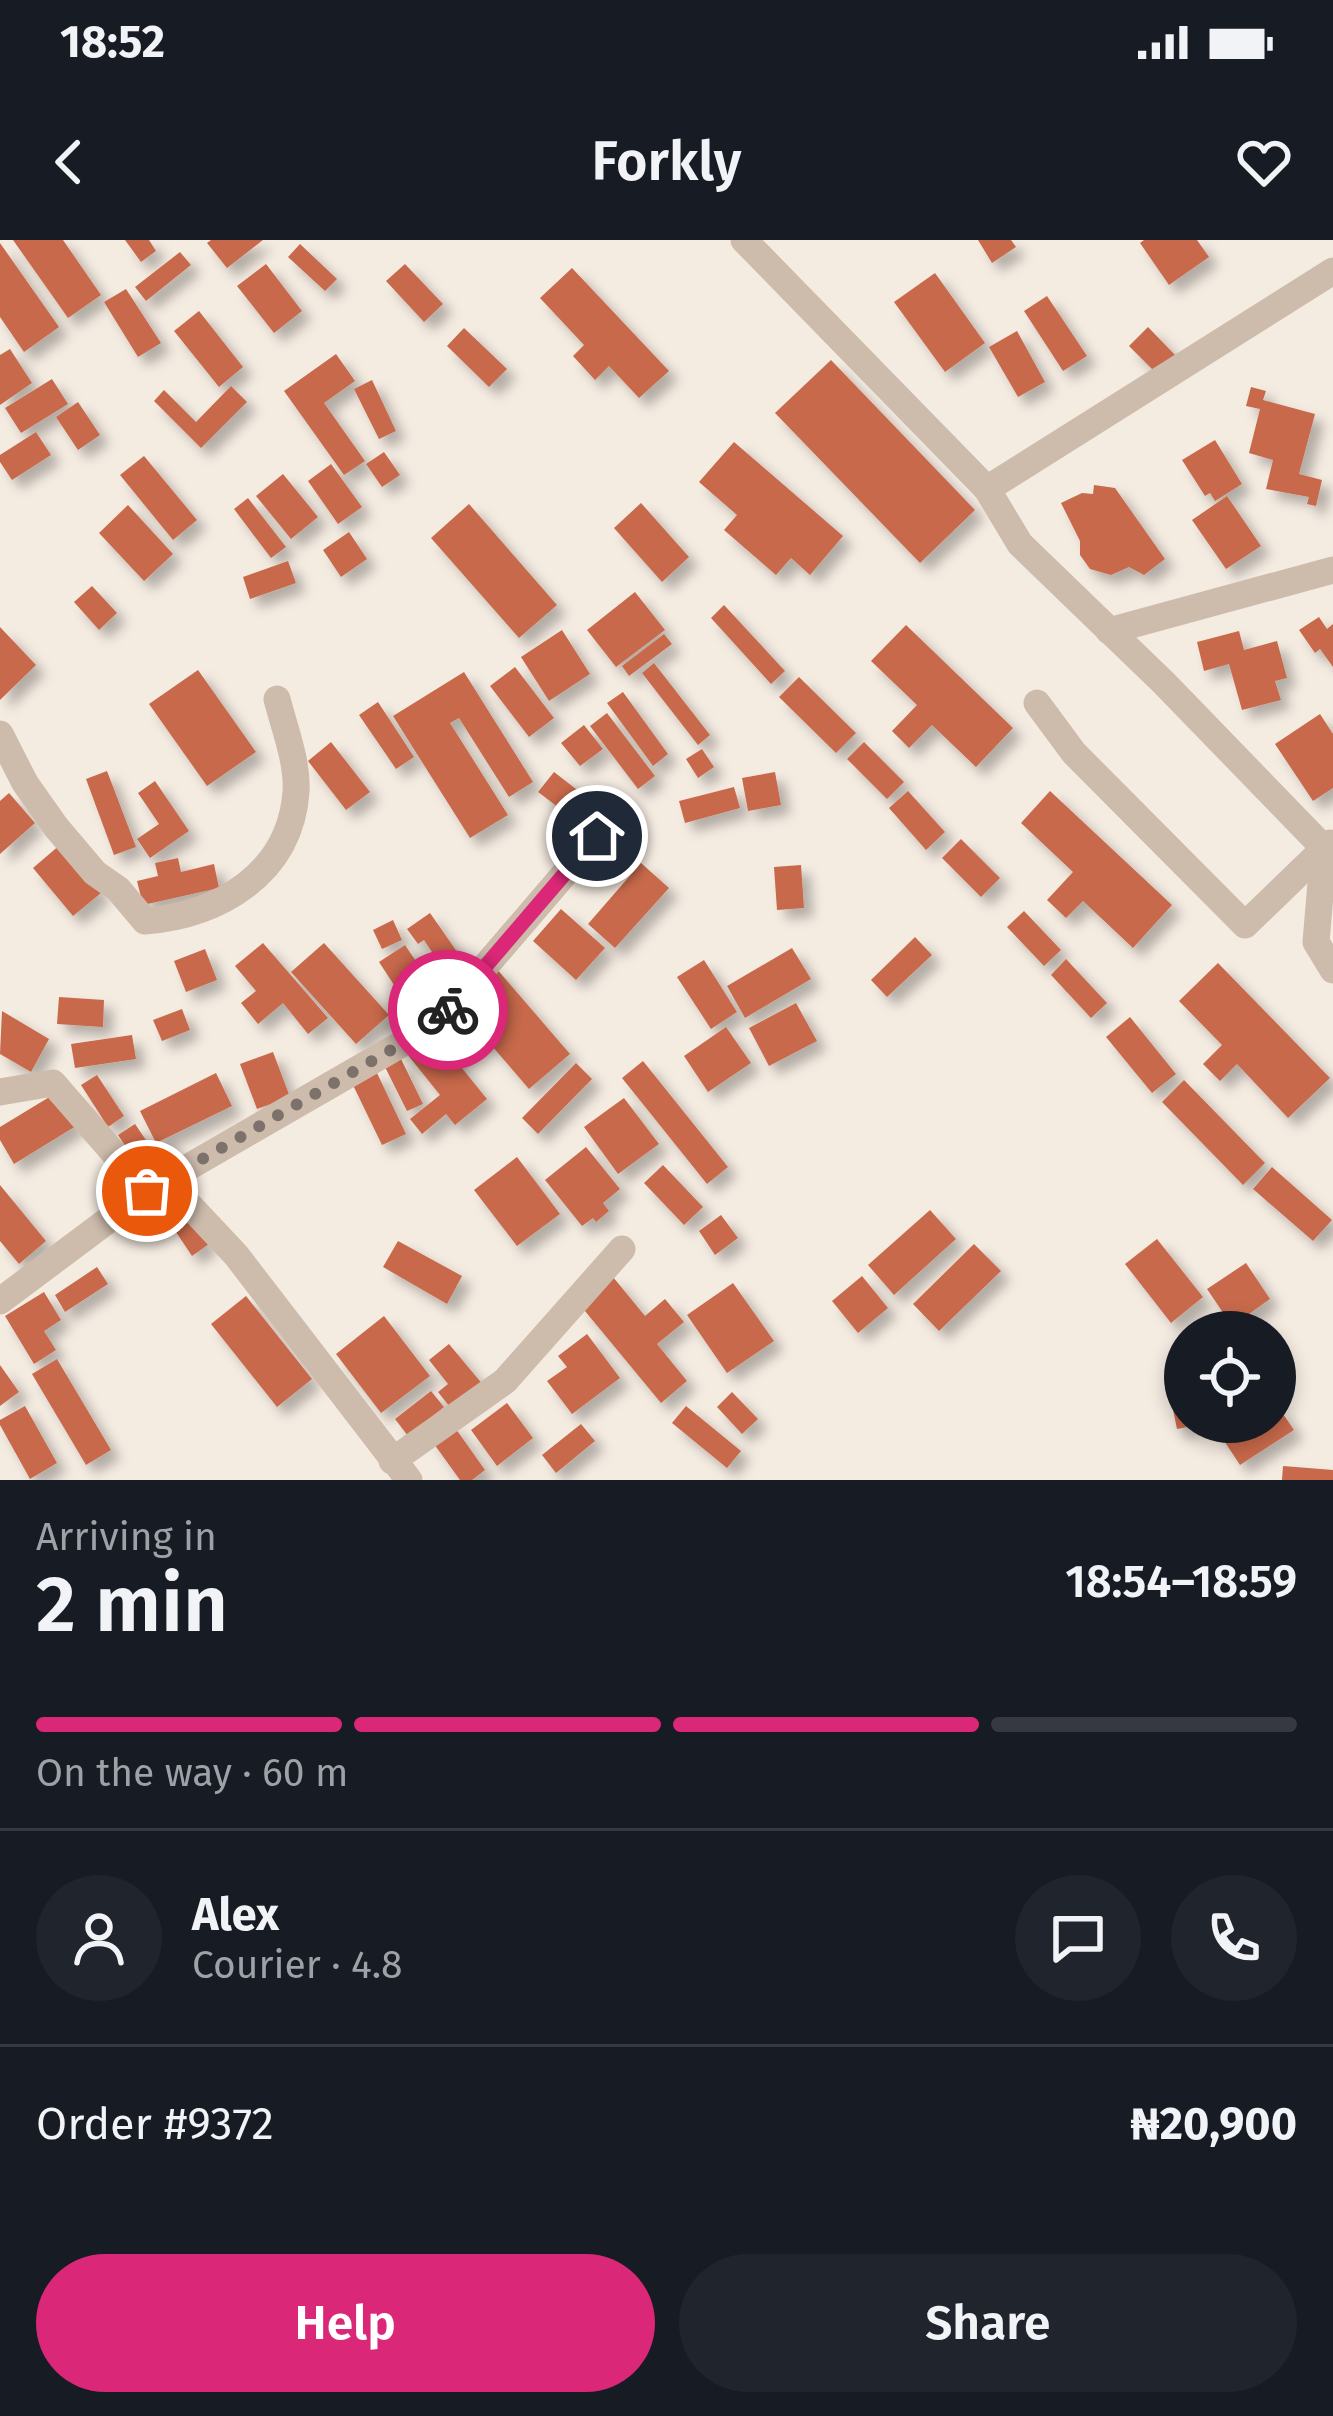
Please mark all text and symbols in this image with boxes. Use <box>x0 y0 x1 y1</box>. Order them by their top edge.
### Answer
text: 18:52 <box>60 15 165 69</box>
icon: back <box>36 129 102 195</box>
icon: heart <box>1231 129 1297 195</box>
text: Forkly <box>592 130 741 194</box>
pin <box>546 785 648 887</box>
icon: home <box>564 803 630 869</box>
courier <box>388 950 508 1070</box>
icon: bike <box>415 977 481 1043</box>
pin <box>96 1140 198 1242</box>
icon: bag <box>114 1158 180 1224</box>
map controls <box>1164 1311 1296 1443</box>
button: locate <box>1164 1311 1296 1443</box>
text: Arriving in <box>36 1514 217 1560</box>
text: 18:54–18:59 <box>1065 1555 1297 1609</box>
text: 2 min <box>36 1558 228 1652</box>
text: On the way · 60 m <box>36 1750 348 1796</box>
button: person <box>36 1875 162 2001</box>
button: chat <box>1015 1875 1141 2001</box>
button: phone <box>1171 1875 1297 2001</box>
text: Alex <box>192 1888 279 1942</box>
text: Courier · 4.8 <box>192 1942 403 1988</box>
text: Order #9372 <box>36 2097 274 2151</box>
text: ₦20,900 <box>1130 2097 1297 2151</box>
button: Help <box>36 2254 655 2392</box>
button: Share <box>679 2254 1297 2392</box>

